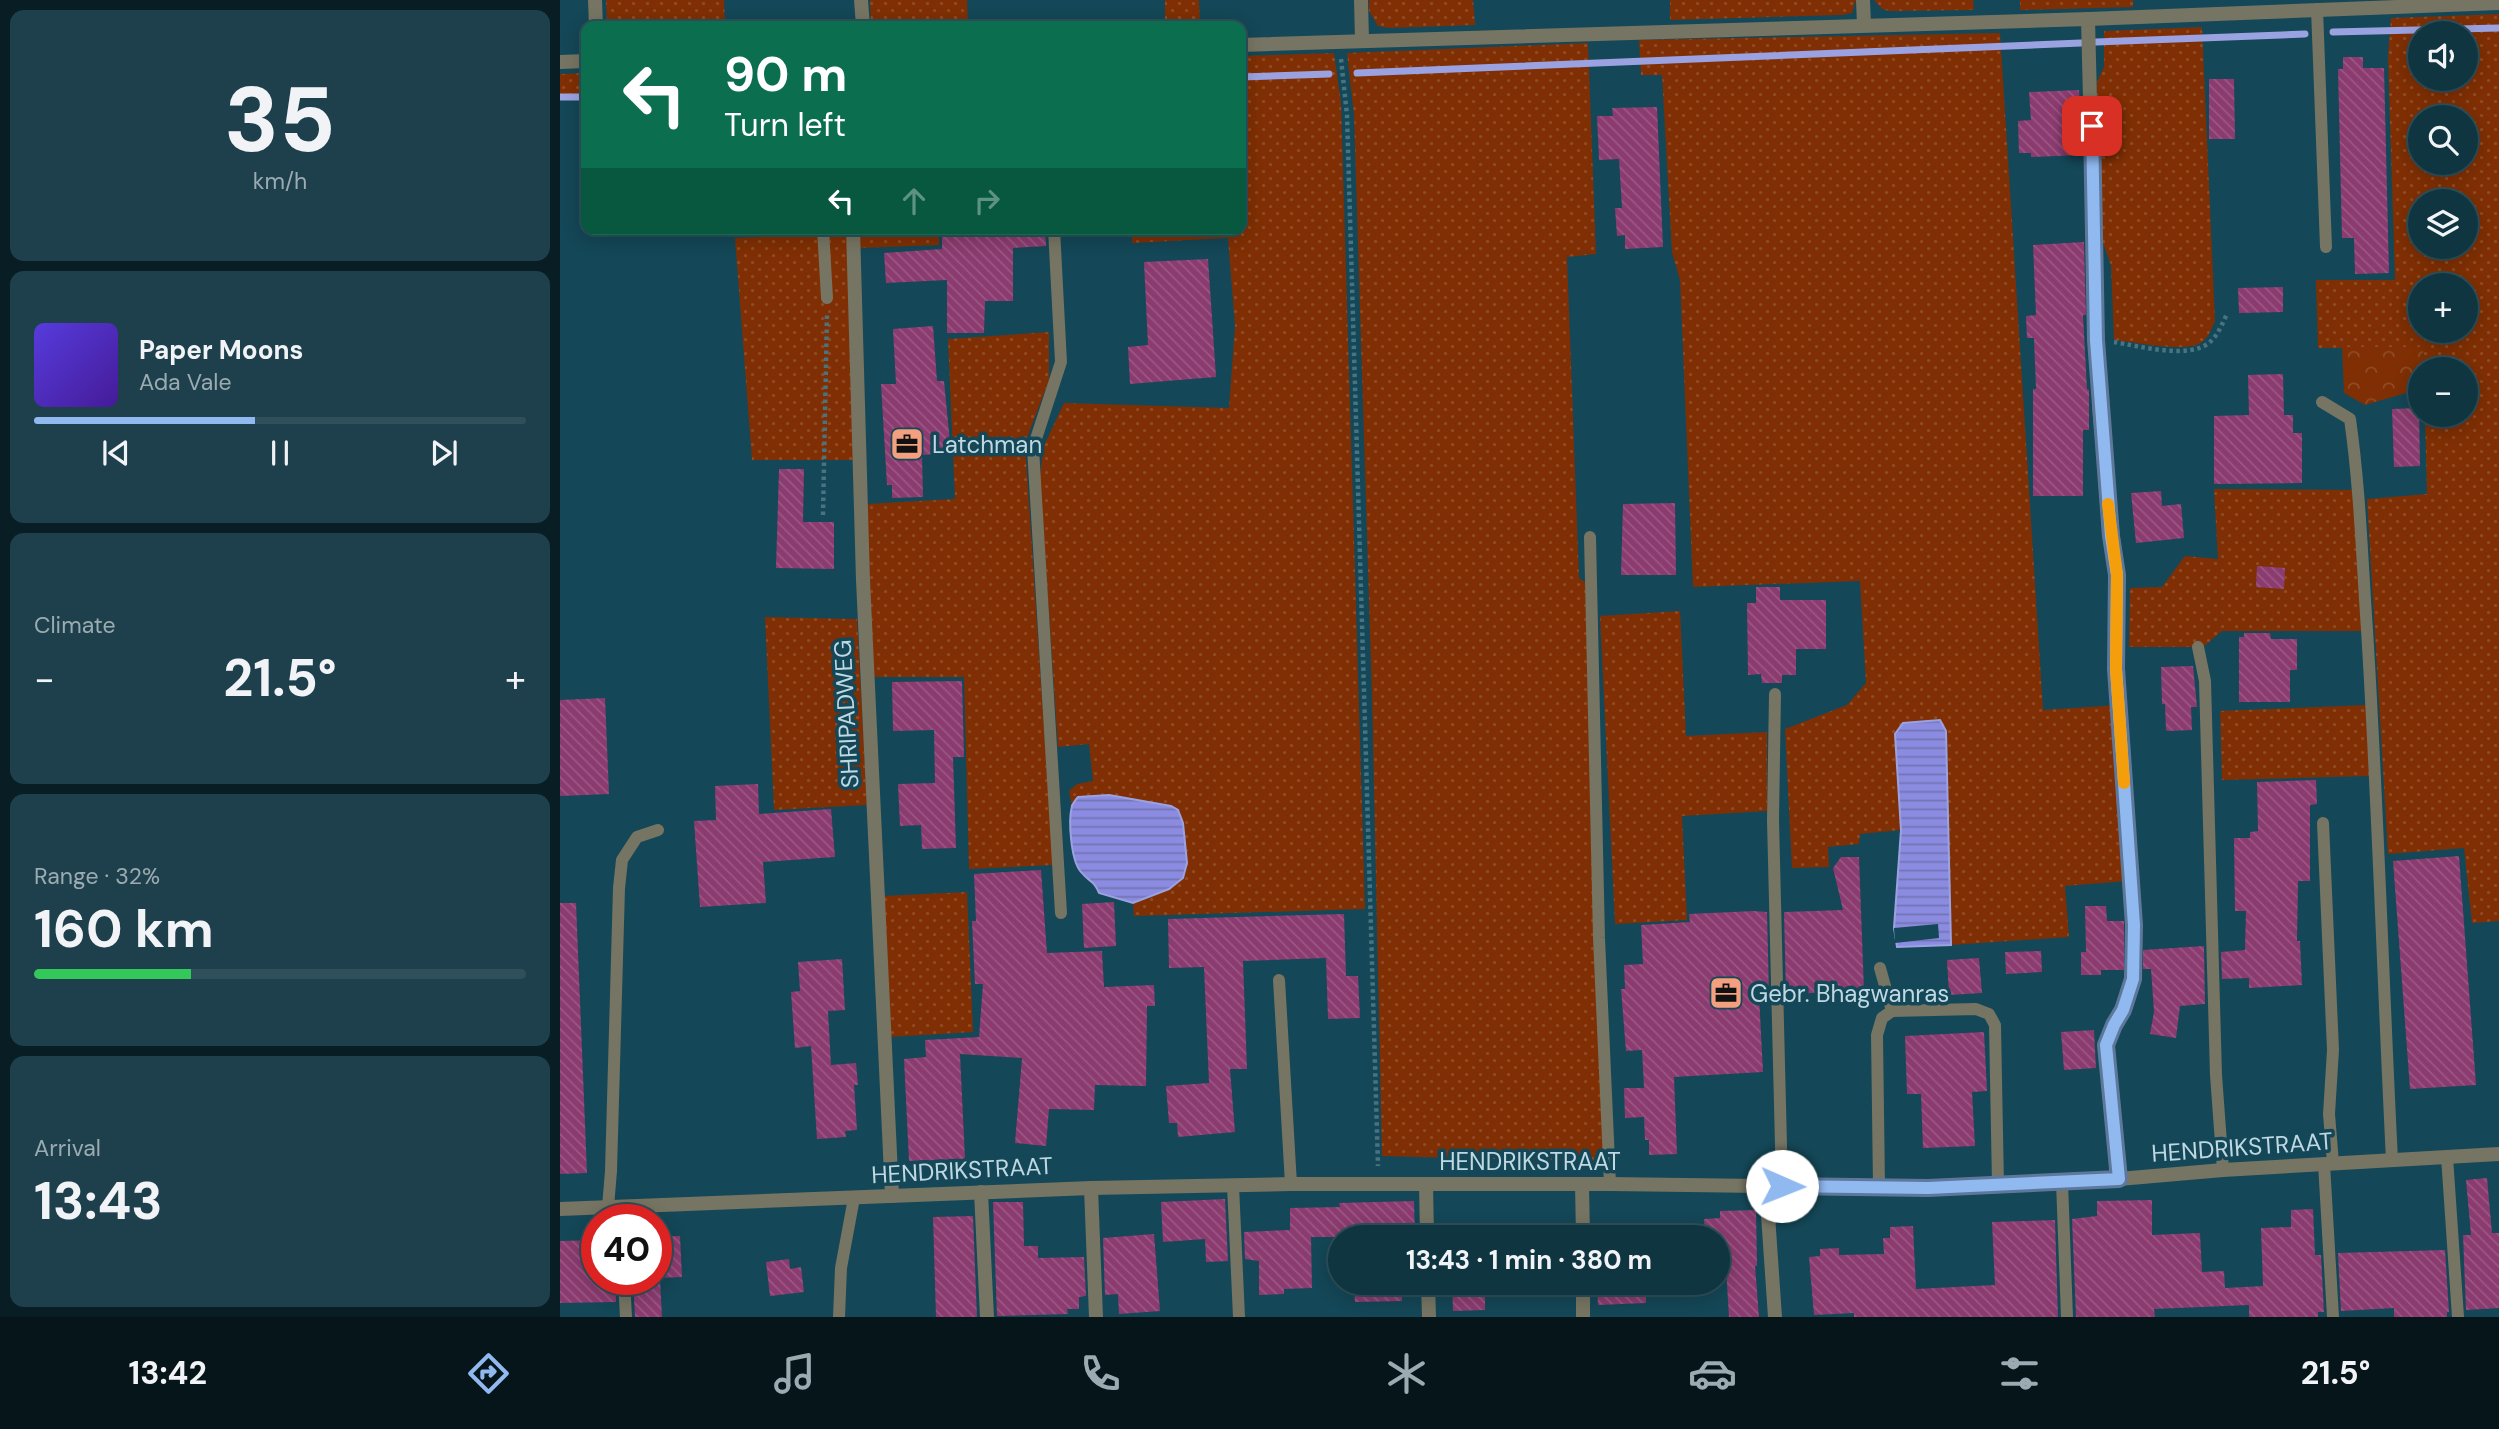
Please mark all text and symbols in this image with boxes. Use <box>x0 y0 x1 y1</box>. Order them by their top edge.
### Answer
map controls <box>2408 21 2478 427</box>
button: sound <box>2408 21 2478 91</box>
text: 90 m <box>724 42 847 106</box>
icon: left <box>609 49 700 140</box>
text: 35 <box>224 61 336 179</box>
pin <box>2062 96 2122 156</box>
text: Turn left <box>724 104 846 146</box>
button: search <box>2408 105 2478 175</box>
icon: arrive <box>2073 107 2111 145</box>
text: km/h <box>253 166 307 196</box>
icon: left <box>822 182 860 220</box>
icon: ahead <box>895 182 933 220</box>
icon: right <box>968 182 1006 220</box>
button: layers <box>2408 189 2478 259</box>
button: + <box>2408 273 2478 343</box>
text: Paper Moons <box>139 333 303 367</box>
button: − <box>2408 357 2478 427</box>
text: Ada Vale <box>139 367 232 397</box>
office icon: Latchman <box>888 425 926 463</box>
place label: Latchman <box>932 429 1042 460</box>
icon: previous <box>97 434 135 472</box>
icon: pause <box>261 434 299 472</box>
icon: next <box>425 434 463 472</box>
text: Climate <box>34 610 116 640</box>
street label: SHRIPADWEG <box>827 639 865 789</box>
text: 21.5° <box>223 644 337 712</box>
text: − <box>34 654 55 704</box>
text: + <box>505 654 526 704</box>
text: Range · 32% <box>34 861 160 891</box>
text: 160 km <box>34 895 214 963</box>
office icon: Gebr. Bhagwanras <box>1707 974 1745 1012</box>
place label: Gebr. Bhagwanras <box>1750 978 1949 1009</box>
street label: HENDRIKSTRAAT <box>2150 1125 2334 1169</box>
text: Arrival <box>34 1133 101 1163</box>
street label: HENDRIKSTRAAT <box>1439 1146 1621 1177</box>
position arrow <box>1745 1149 1819 1223</box>
street label: HENDRIKSTRAAT <box>871 1150 1053 1190</box>
text: 13:43 <box>34 1167 163 1235</box>
speed limit sign: 40 <box>581 1204 672 1295</box>
text: 13:43 · 1 min · 380 m <box>1406 1243 1652 1277</box>
icon: directions <box>464 1349 513 1398</box>
icon: music <box>770 1349 819 1398</box>
icon: phone <box>1076 1349 1125 1398</box>
icon: climate <box>1382 1349 1431 1398</box>
icon: car <box>1688 1349 1737 1398</box>
icon: filters <box>1995 1349 2044 1398</box>
text: 13:42 <box>129 1352 207 1394</box>
text: 21.5° <box>2301 1352 2370 1394</box>

